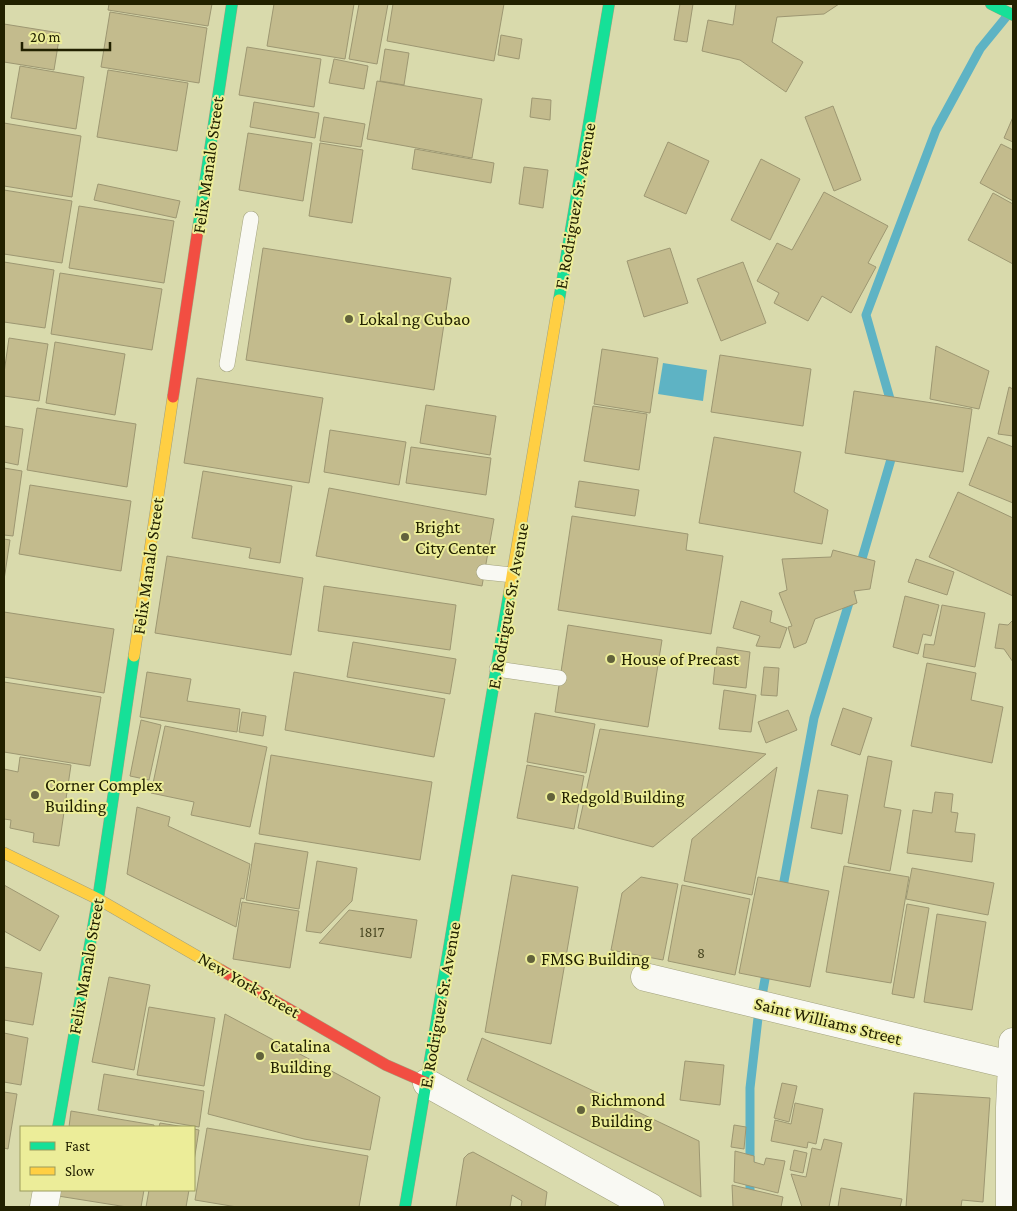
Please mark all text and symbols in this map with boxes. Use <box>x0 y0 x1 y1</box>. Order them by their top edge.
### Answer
scale bar <box>22 20 110 52</box>
text: 20 m <box>30 29 61 45</box>
street label: Felix Manalo Street <box>188 94 228 235</box>
street label: E. Rodriguez Sr. Avenue <box>551 121 600 291</box>
place label: Lokal ng Cubao <box>359 309 470 329</box>
marker: Lokal ng Cubao <box>343 313 355 325</box>
street label: Felix Manalo Street <box>128 495 168 636</box>
place label: Bright City Center <box>415 517 497 558</box>
street label: E. Rodriguez Sr. Avenue <box>484 521 533 691</box>
marker: Bright City Center <box>399 531 411 543</box>
place label: House of Precast <box>621 649 740 669</box>
marker: House of Precast <box>605 653 617 665</box>
place label: Corner Complex Building <box>45 775 163 816</box>
place label: Redgold Building <box>561 787 685 807</box>
marker: Corner Complex Building <box>29 789 41 801</box>
marker: Redgold Building <box>545 791 557 803</box>
street label: Felix Manalo Street <box>64 895 108 1036</box>
street label: E. Rodriguez Sr. Avenue <box>416 920 465 1090</box>
house number: 1817 <box>360 924 385 940</box>
house number: 8 <box>697 945 705 961</box>
street label: New York Street <box>195 948 304 1023</box>
place label: FMSG Building <box>541 949 650 969</box>
marker: FMSG Building <box>525 953 537 965</box>
street label: Saint Williams Street <box>752 993 905 1049</box>
place label: Catalina Building <box>270 1036 332 1077</box>
marker: Catalina Building <box>254 1050 266 1062</box>
place label: Richmond Building <box>591 1090 666 1131</box>
marker: Richmond Building <box>575 1104 587 1116</box>
legend <box>20 1126 195 1191</box>
text: Fast <box>65 1138 91 1154</box>
text: Slow <box>65 1163 95 1179</box>

